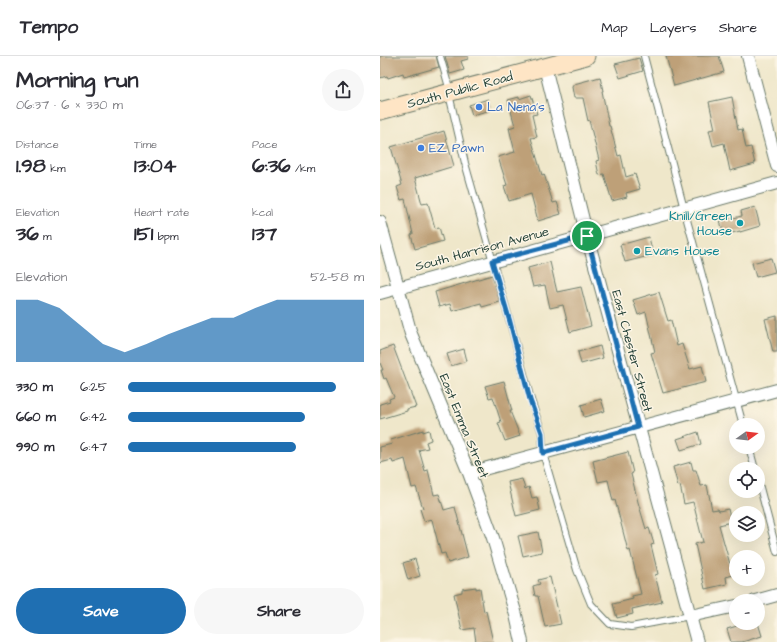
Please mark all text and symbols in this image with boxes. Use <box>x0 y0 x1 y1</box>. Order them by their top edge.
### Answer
text: Tempo <box>20 14 78 41</box>
text: Map <box>601 18 628 38</box>
text: Layers <box>650 18 697 38</box>
text: Share <box>719 18 757 38</box>
text: Morning run <box>16 65 139 96</box>
street label: South Public Road <box>405 67 515 113</box>
button: share <box>322 69 364 111</box>
text: 06:37 · 6 × 330 m <box>16 96 123 114</box>
place label: La Nena's <box>487 98 545 116</box>
marker: La Nena's <box>474 102 484 112</box>
text: Distance <box>16 137 59 152</box>
text: Time <box>134 137 157 152</box>
text: Pace <box>252 137 278 152</box>
place label: EZ Pawn <box>429 139 485 157</box>
marker: EZ Pawn <box>416 143 426 153</box>
text: 1.98 <box>16 152 46 180</box>
text: 13:04 <box>134 152 176 180</box>
text: 6:36 <box>252 152 291 180</box>
text: km <box>46 161 65 176</box>
text: /km <box>291 161 315 176</box>
text: Elevation <box>16 205 59 220</box>
text: Heart rate <box>134 205 189 220</box>
text: kcal <box>252 205 273 220</box>
place label: Knill/Green House <box>669 207 732 240</box>
marker: Knill/Green House <box>735 218 745 228</box>
pin <box>570 219 604 253</box>
text: 36 <box>16 220 39 248</box>
text: 151 <box>134 220 153 248</box>
text: 137 <box>252 220 277 248</box>
street label: South Harrison Avenue <box>413 222 551 276</box>
icon: arrive <box>576 225 598 247</box>
text: m <box>39 229 52 244</box>
text: bpm <box>153 229 179 244</box>
place label: Evans House <box>645 242 720 260</box>
marker: Evans House <box>632 246 642 256</box>
text: Elevation <box>16 268 67 286</box>
text: 52–58 m <box>310 268 364 286</box>
street label: East Chester Street <box>607 288 657 415</box>
street label: East Emma Street <box>435 371 493 482</box>
text: 330 m <box>16 378 53 396</box>
text: 6:25 <box>80 378 107 396</box>
text: 660 m <box>16 408 56 426</box>
text: 6:42 <box>80 408 107 426</box>
north arrow <box>729 418 765 454</box>
map controls <box>729 418 765 630</box>
text: 990 m <box>16 438 54 456</box>
text: 6:47 <box>80 438 107 456</box>
button: locate <box>729 462 765 498</box>
button: layers <box>729 506 765 542</box>
button: + <box>729 550 765 586</box>
button: Save <box>16 588 186 634</box>
button: Share <box>194 588 364 634</box>
button: − <box>729 594 765 630</box>

